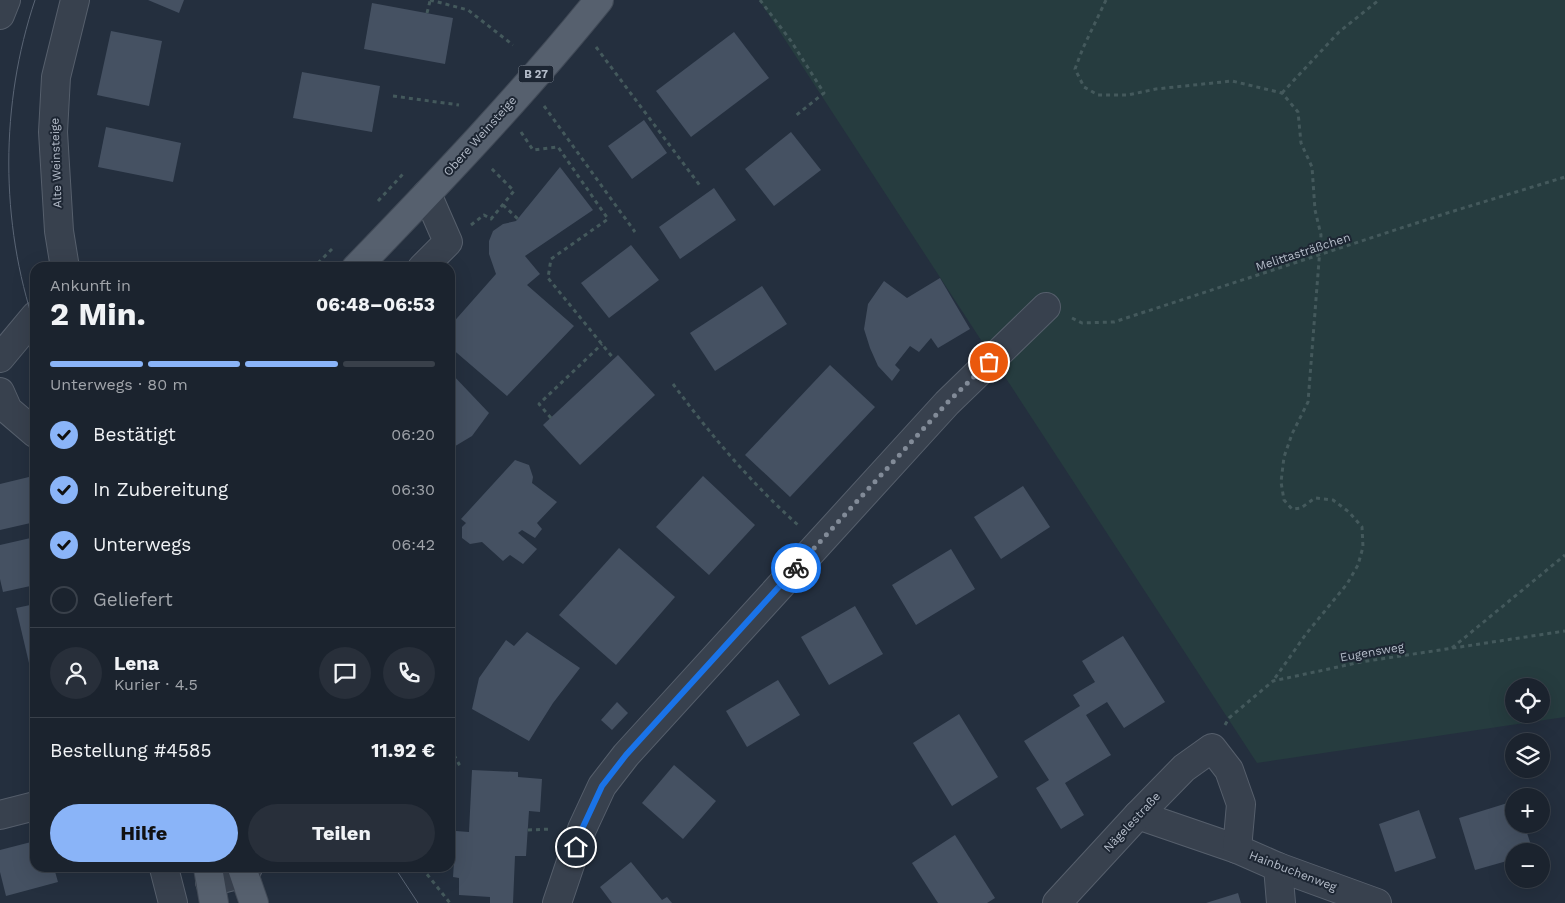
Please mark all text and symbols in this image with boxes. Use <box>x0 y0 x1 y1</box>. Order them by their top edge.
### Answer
road number: B 27 <box>518 66 554 82</box>
street label: Obere Weinsteige <box>441 93 519 179</box>
street label: Alte Weinsteige <box>47 117 65 208</box>
street label: Melittasträßchen <box>1254 230 1352 274</box>
text: Ankunft in <box>50 276 131 295</box>
text: 06:48–06:53 <box>316 293 435 316</box>
text: 2 Min. <box>50 295 146 333</box>
pin <box>968 341 1010 383</box>
icon: bag <box>975 348 1003 376</box>
text: Unterwegs · 80 m <box>50 375 188 394</box>
icon: check <box>50 421 78 449</box>
text: Bestätigt <box>93 423 176 446</box>
text: 06:20 <box>391 425 435 444</box>
icon: check <box>50 476 78 504</box>
text: In Zubereitung <box>93 478 228 501</box>
text: 06:30 <box>391 480 435 499</box>
icon: check <box>50 531 78 559</box>
text: Unterwegs <box>93 533 191 556</box>
text: 06:42 <box>391 535 435 554</box>
courier <box>771 543 821 593</box>
icon: bike <box>782 554 810 582</box>
text: Geliefert <box>93 588 173 611</box>
street label: Eugensweg <box>1339 639 1406 665</box>
button: person <box>50 647 102 699</box>
button: chat <box>319 647 371 699</box>
button: phone <box>383 647 435 699</box>
text: Lena <box>114 652 159 675</box>
text: Kurier · 4.5 <box>114 675 198 694</box>
map controls <box>1505 678 1550 888</box>
button: locate <box>1505 678 1550 723</box>
button: layers <box>1505 733 1550 778</box>
text: Bestellung #4585 <box>50 739 212 762</box>
text: 11.92 € <box>371 739 435 762</box>
button: + <box>1505 788 1550 833</box>
street label: Nägelestraße <box>1101 789 1163 855</box>
button: Hilfe <box>50 804 238 862</box>
button: Teilen <box>248 804 435 862</box>
pin <box>555 826 597 868</box>
icon: home <box>562 833 590 861</box>
button: − <box>1505 843 1550 888</box>
street label: Hainbuchenweg <box>1247 848 1339 894</box>

